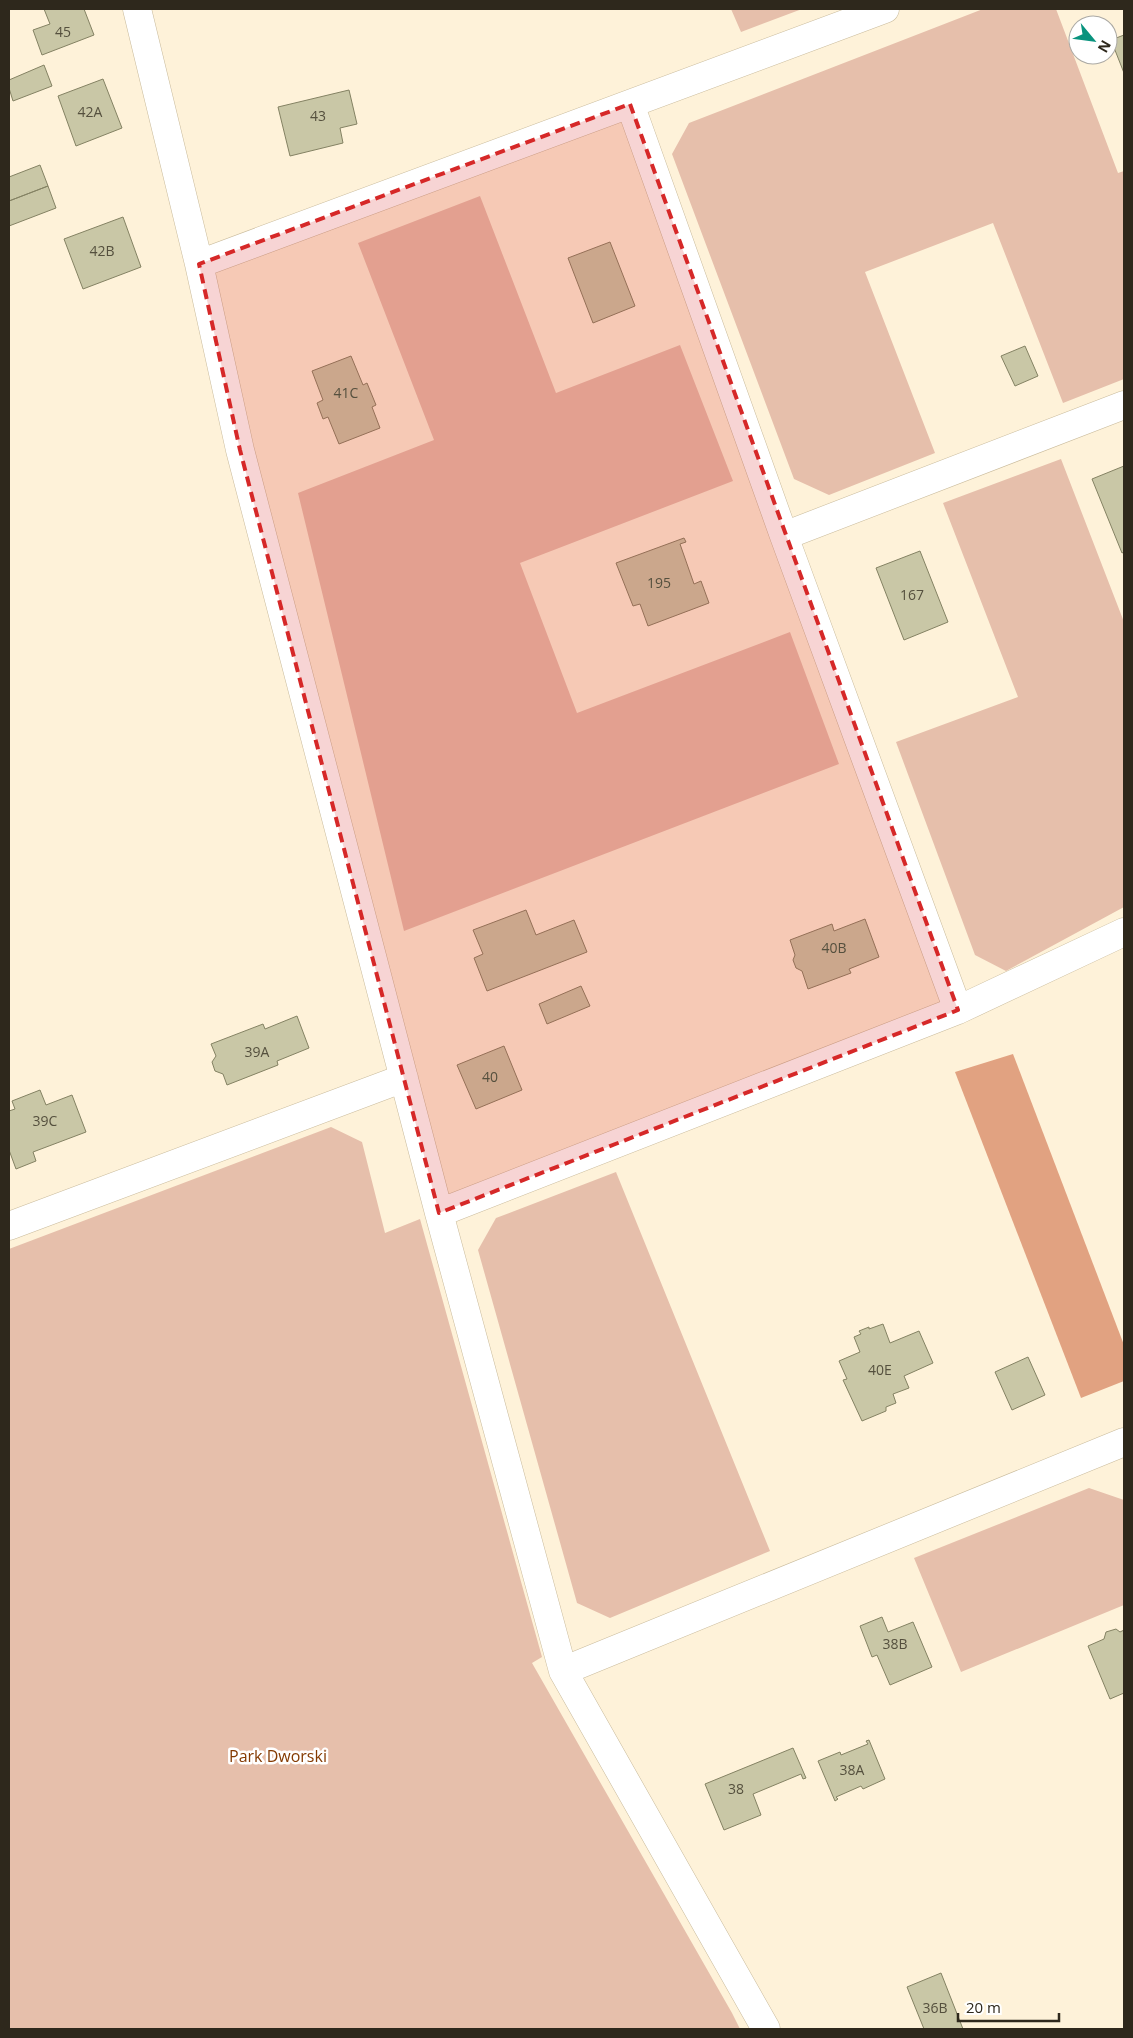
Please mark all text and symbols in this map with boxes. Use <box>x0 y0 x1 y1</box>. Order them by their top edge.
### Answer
north arrow <box>1068 15 1118 65</box>
house number: 45 <box>55 22 71 41</box>
text: N <box>1094 37 1116 56</box>
house number: 42A <box>78 102 103 121</box>
house number: 43 <box>310 106 326 125</box>
house number: 42B <box>89 241 115 260</box>
house number: 41C <box>334 383 359 402</box>
house number: 195 <box>647 573 671 592</box>
house number: 167 <box>900 585 924 604</box>
house number: 40B <box>821 938 847 957</box>
house number: 39A <box>245 1042 270 1061</box>
house number: 40 <box>482 1067 498 1086</box>
house number: 39C <box>33 1111 58 1130</box>
house number: 40E <box>868 1360 892 1379</box>
house number: 38B <box>882 1634 908 1653</box>
park label: Park Dworski <box>229 1745 327 1767</box>
house number: 38A <box>840 1760 865 1779</box>
house number: 38 <box>728 1779 744 1798</box>
scale bar <box>958 1990 1059 2022</box>
text: 20 m <box>966 1997 1001 2017</box>
house number: 36B <box>922 1998 948 2017</box>

